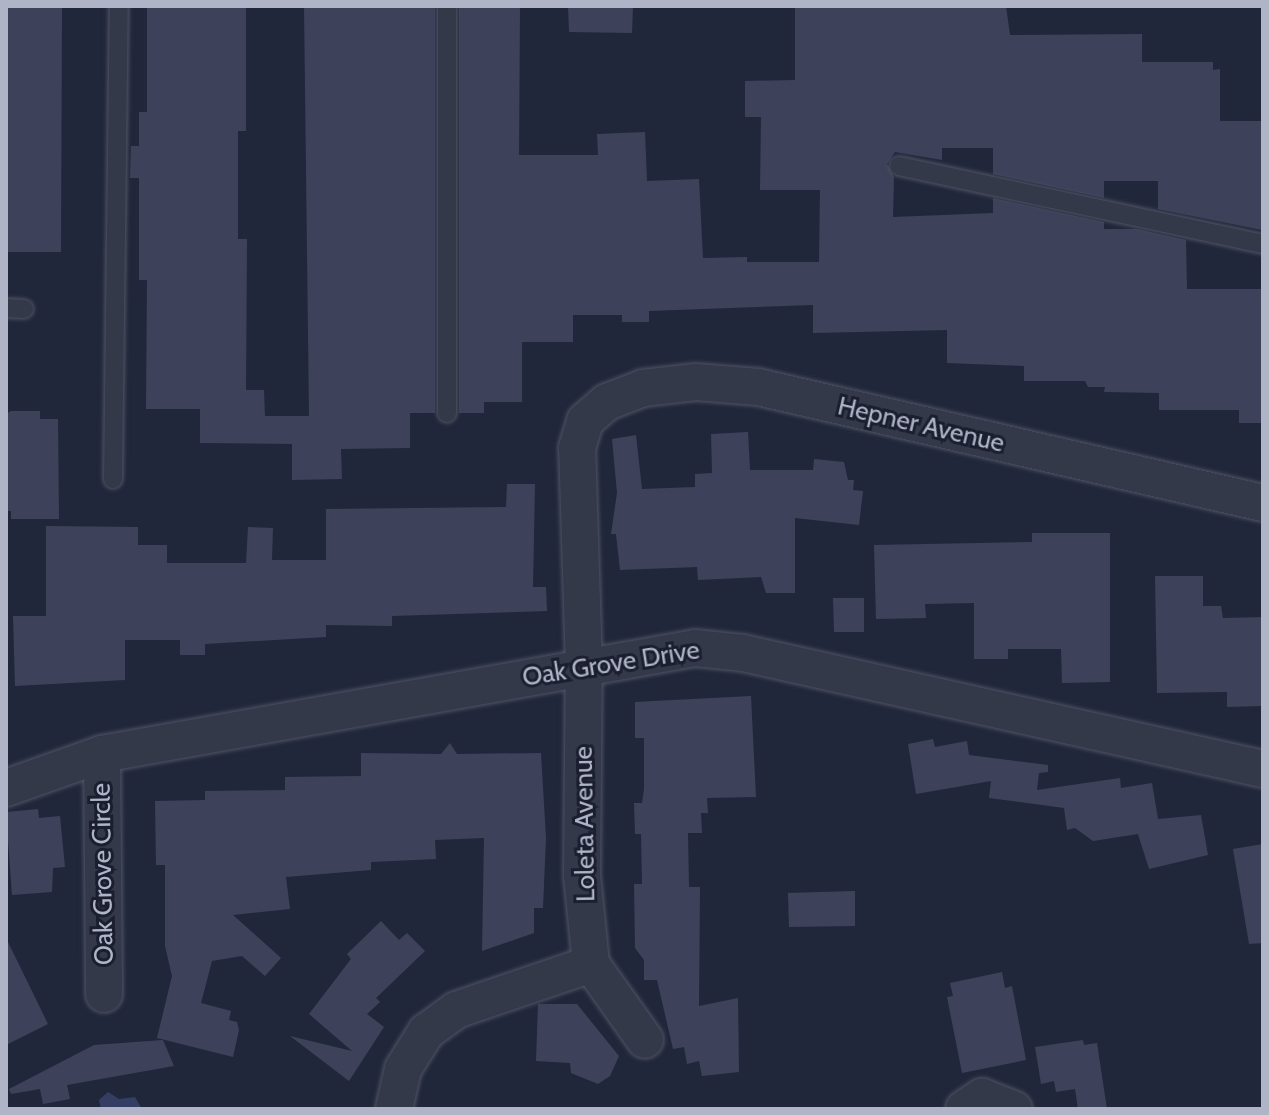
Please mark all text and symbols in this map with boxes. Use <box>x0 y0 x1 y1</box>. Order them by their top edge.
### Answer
street label: Hepner Avenue <box>835 391 1007 459</box>
street label: Oak Grove Drive <box>520 635 702 693</box>
street label: Loleta Avenue <box>568 746 602 902</box>
street label: Oak Grove Circle <box>86 783 120 965</box>

